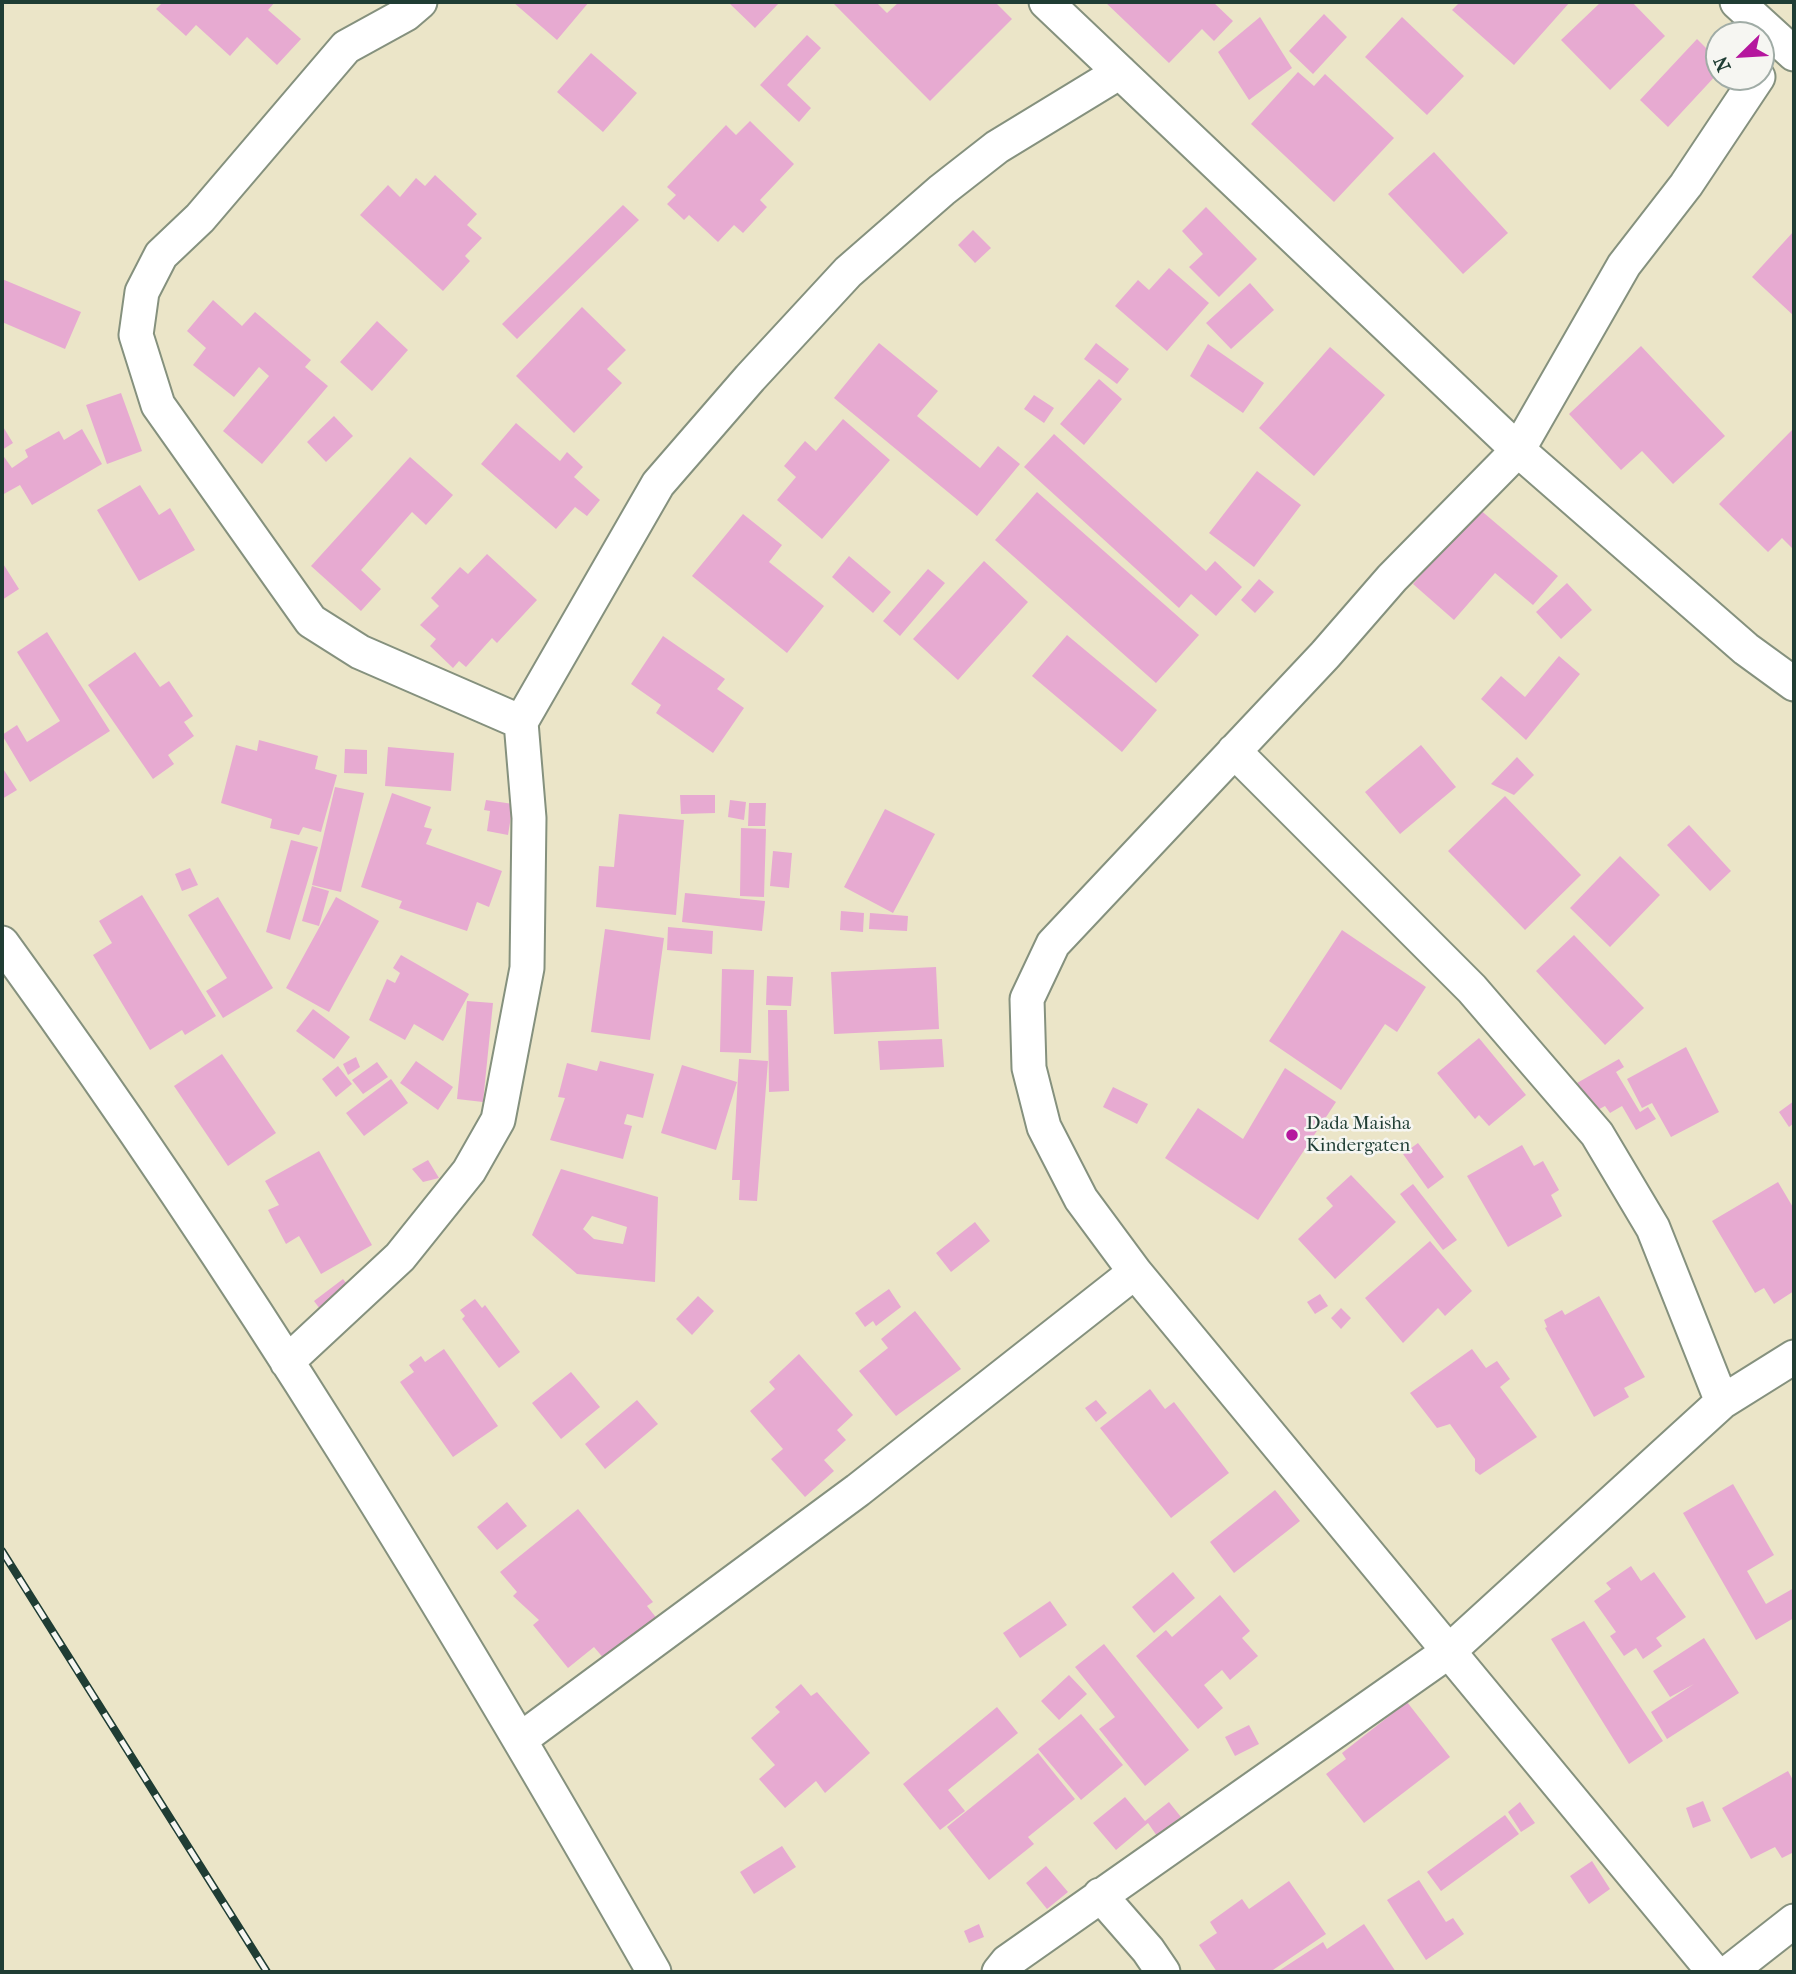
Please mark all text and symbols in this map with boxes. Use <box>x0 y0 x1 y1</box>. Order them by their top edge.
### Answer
north arrow <box>1705 21 1775 91</box>
text: N <box>1710 53 1736 75</box>
place label: Dada Maisha Kindergaten <box>1306 1113 1411 1157</box>
marker: Dada Maisha Kindergaten <box>1284 1127 1300 1143</box>

